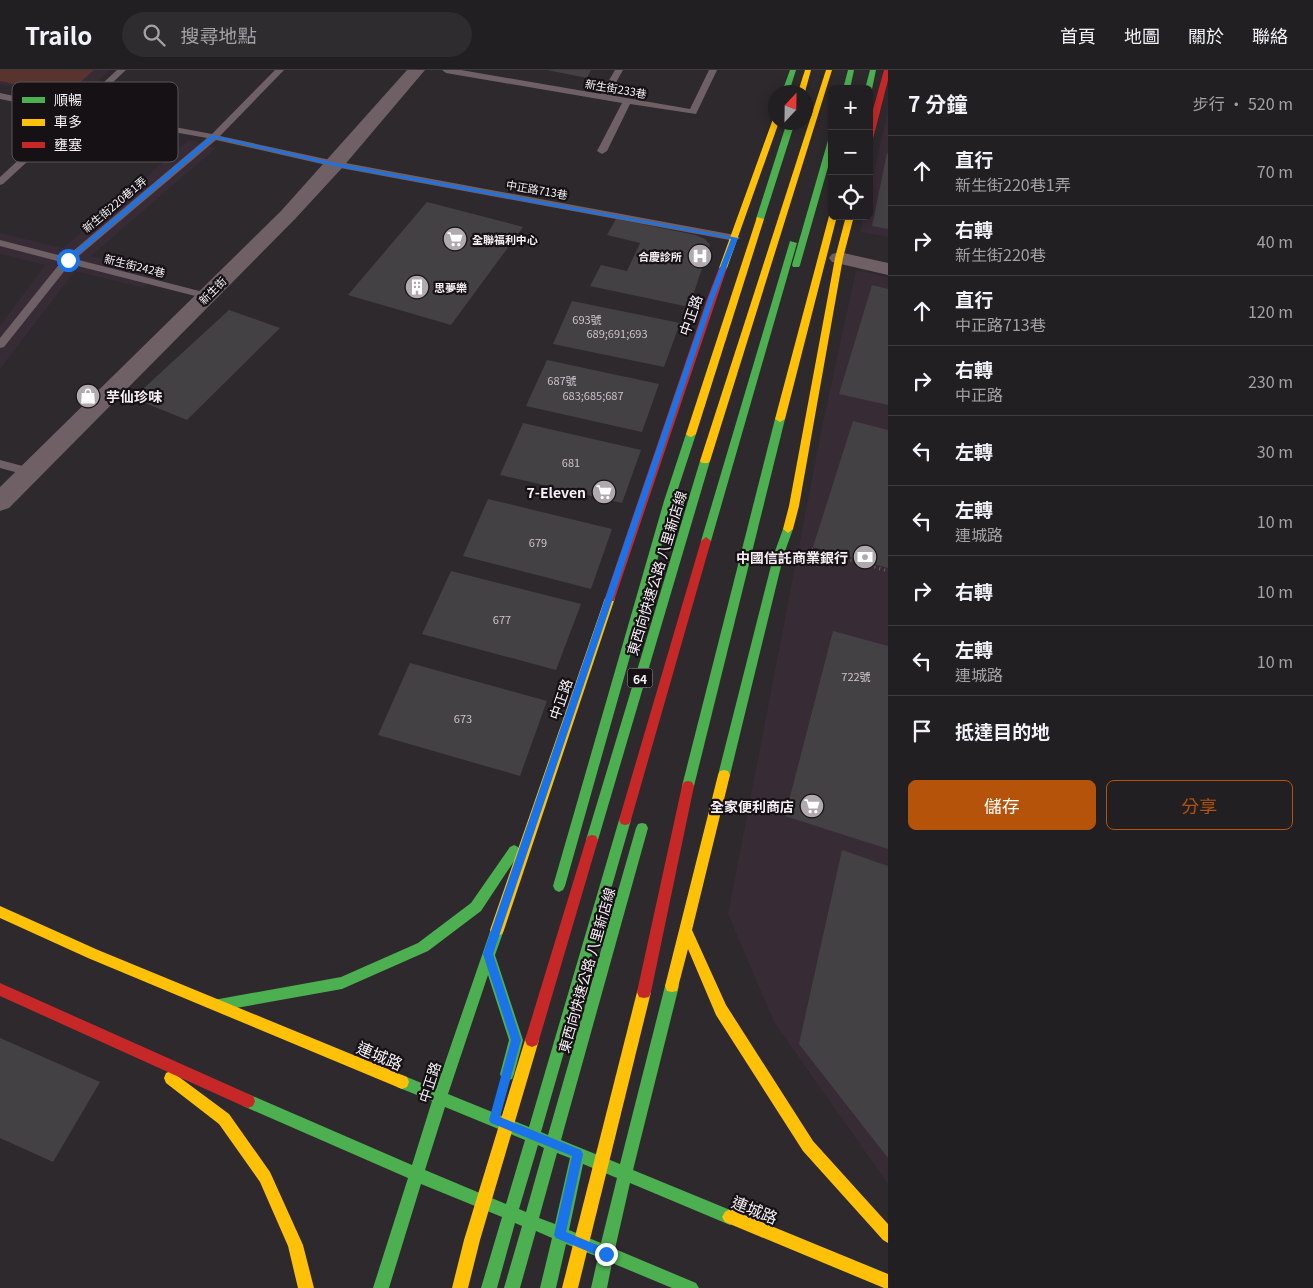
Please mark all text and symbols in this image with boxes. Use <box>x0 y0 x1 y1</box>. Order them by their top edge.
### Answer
search box <box>122 12 472 57</box>
text: Trailo <box>25 17 92 52</box>
icon: search <box>140 21 168 49</box>
text: 搜尋地點 <box>180 21 256 48</box>
text: 首頁 <box>1060 22 1096 48</box>
text: 地圖 <box>1124 22 1160 48</box>
text: 關於 <box>1188 22 1224 48</box>
text: 聯絡 <box>1252 22 1288 48</box>
street label: 新生街233巷 <box>584 75 648 101</box>
legend <box>12 82 178 162</box>
north arrow <box>768 85 813 130</box>
map controls <box>828 85 873 220</box>
button: + <box>828 85 873 130</box>
text: 7 分鐘 <box>908 88 967 118</box>
text: 順暢 <box>54 89 82 109</box>
text: 步行 · 520 m <box>1193 91 1293 115</box>
text: 車多 <box>54 111 82 131</box>
button: − <box>828 130 873 175</box>
text: 壅塞 <box>54 134 82 154</box>
text: 直行 <box>955 145 993 172</box>
icon: ahead <box>908 157 936 185</box>
text: 70 m <box>1257 159 1293 183</box>
street label: 新生街220巷1弄 <box>78 172 150 236</box>
text: 新生街220巷1弄 <box>955 172 1071 196</box>
button: locate <box>828 175 873 220</box>
street label: 中正路713巷 <box>505 176 569 202</box>
text: 右轉 <box>955 215 993 242</box>
supermarket icon: 全聯福利中心 <box>442 226 468 252</box>
icon: right <box>908 227 936 255</box>
text: 40 m <box>1257 229 1293 253</box>
place label: 全聯福利中心 <box>472 231 538 247</box>
text: 新生街220巷 <box>955 242 1046 266</box>
hospital icon: 合慶診所 <box>687 243 713 269</box>
place label: 合慶診所 <box>638 248 682 264</box>
route start <box>57 249 80 272</box>
street label: 新生街242巷 <box>103 250 167 280</box>
street label: 新生街 <box>195 273 229 307</box>
building icon: 思夢樂 <box>404 274 430 300</box>
place label: 思夢樂 <box>434 279 467 295</box>
text: 直行 <box>955 285 993 312</box>
street label: 中正路 <box>674 292 706 338</box>
icon: ahead <box>908 297 936 325</box>
text: 120 m <box>1248 299 1293 323</box>
house number: 693號 <box>572 311 602 327</box>
text: 中正路713巷 <box>955 312 1046 336</box>
house number: 689;691;693 <box>586 325 648 341</box>
text: 右轉 <box>955 355 993 382</box>
icon: right <box>908 367 936 395</box>
text: 230 m <box>1248 369 1293 393</box>
house number: 687號 <box>547 372 577 388</box>
text: 中正路 <box>955 382 1003 406</box>
shop icon: 芋仙珍味 <box>75 383 101 409</box>
place label: 芋仙珍味 <box>106 386 163 406</box>
house number: 683;685;687 <box>562 387 624 403</box>
icon: left <box>908 437 936 465</box>
text: 左轉 <box>955 437 993 464</box>
text: 30 m <box>1257 439 1293 463</box>
house number: 681 <box>562 454 580 470</box>
supermarket icon: 7-Eleven <box>591 479 617 505</box>
place label: 7-Eleven <box>527 482 586 502</box>
street label: 東西向快速公路 八里新店線 <box>621 488 691 658</box>
text: 左轉 <box>955 495 993 522</box>
icon: left <box>908 507 936 535</box>
text: 10 m <box>1257 509 1293 533</box>
text: 連城路 <box>955 522 1003 546</box>
house number: 679 <box>529 534 547 550</box>
bank icon: 中國信託商業銀行 <box>852 544 878 570</box>
place label: 中國信託商業銀行 <box>736 547 848 567</box>
icon: right <box>908 577 936 605</box>
text: 右轉 <box>955 577 993 604</box>
text: 10 m <box>1257 579 1293 603</box>
house number: 677 <box>493 611 511 627</box>
text: 左轉 <box>955 635 993 662</box>
icon: left <box>908 647 936 675</box>
text: 10 m <box>1257 649 1293 673</box>
text: 連城路 <box>955 662 1003 686</box>
road number: 64 <box>628 668 652 688</box>
house number: 722號 <box>841 668 871 684</box>
street label: 中正路 <box>544 676 576 722</box>
house number: 673 <box>454 710 472 726</box>
icon: arrive <box>908 717 936 745</box>
text: 抵達目的地 <box>955 717 1050 744</box>
button: 儲存 <box>908 780 1096 830</box>
button: 分享 <box>1106 780 1293 830</box>
supermarket icon: 全家便利商店 <box>799 793 825 819</box>
place label: 全家便利商店 <box>710 796 794 816</box>
street label: 東西向快速公路 八里新店線 <box>553 885 619 1055</box>
street label: 連城路 <box>353 1035 407 1075</box>
street label: 中正路 <box>413 1059 445 1105</box>
street label: 連城路 <box>728 1189 782 1229</box>
route end <box>595 1243 618 1266</box>

